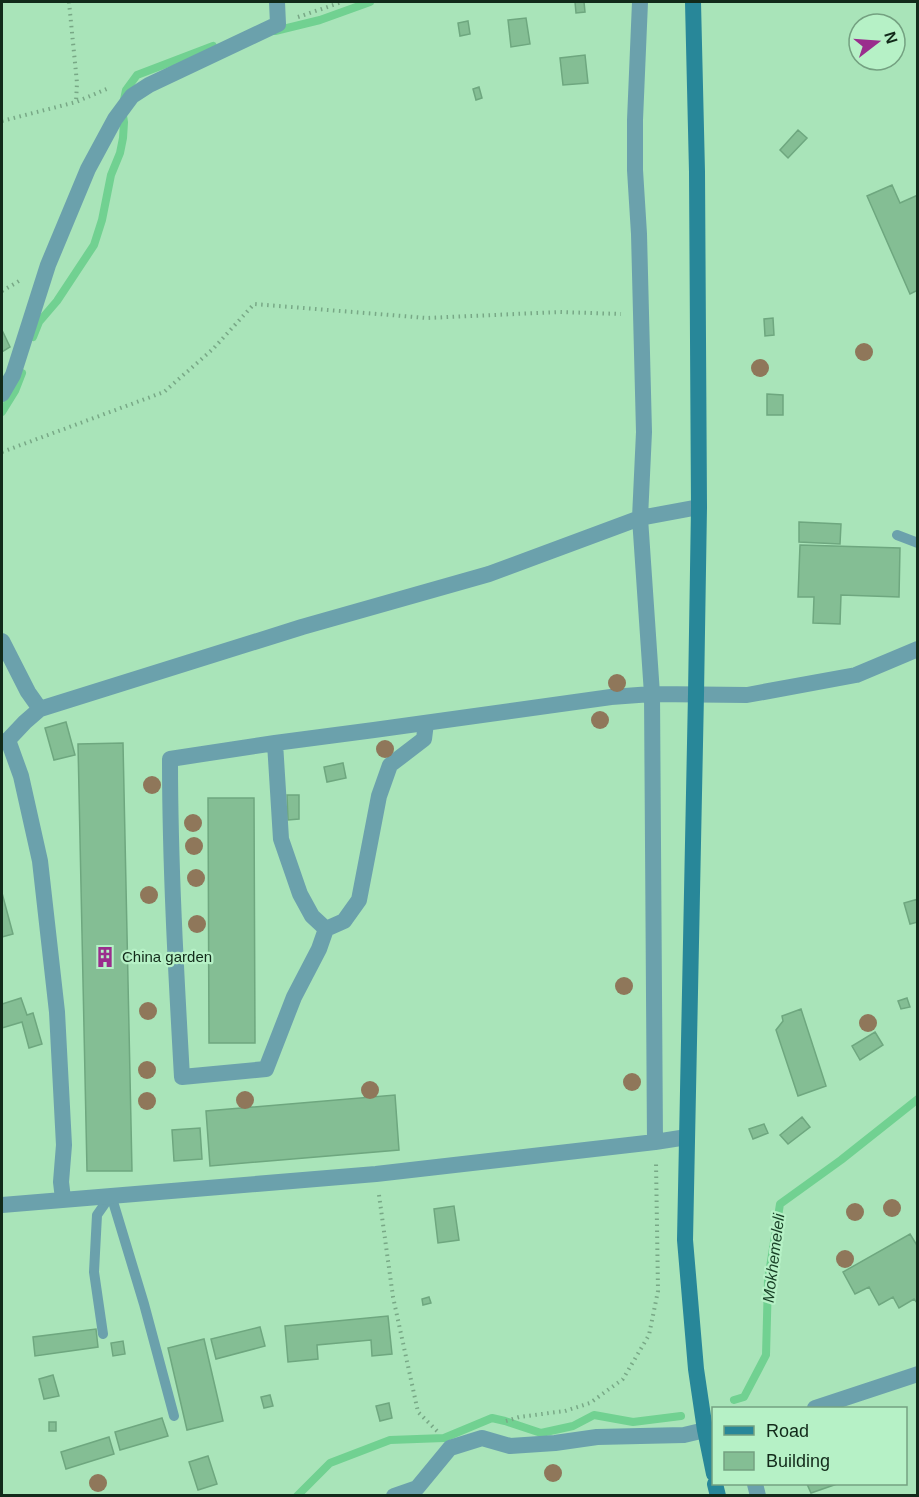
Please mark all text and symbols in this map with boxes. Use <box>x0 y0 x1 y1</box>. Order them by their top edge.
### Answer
north arrow <box>847 12 907 72</box>
text: N <box>881 30 901 46</box>
building icon: China garden <box>93 945 117 969</box>
place label: China garden <box>122 948 212 965</box>
water label: Mokhemeleli <box>760 1212 787 1304</box>
legend <box>712 1407 907 1485</box>
text: Road <box>766 1421 809 1441</box>
text: Building <box>766 1451 830 1471</box>

